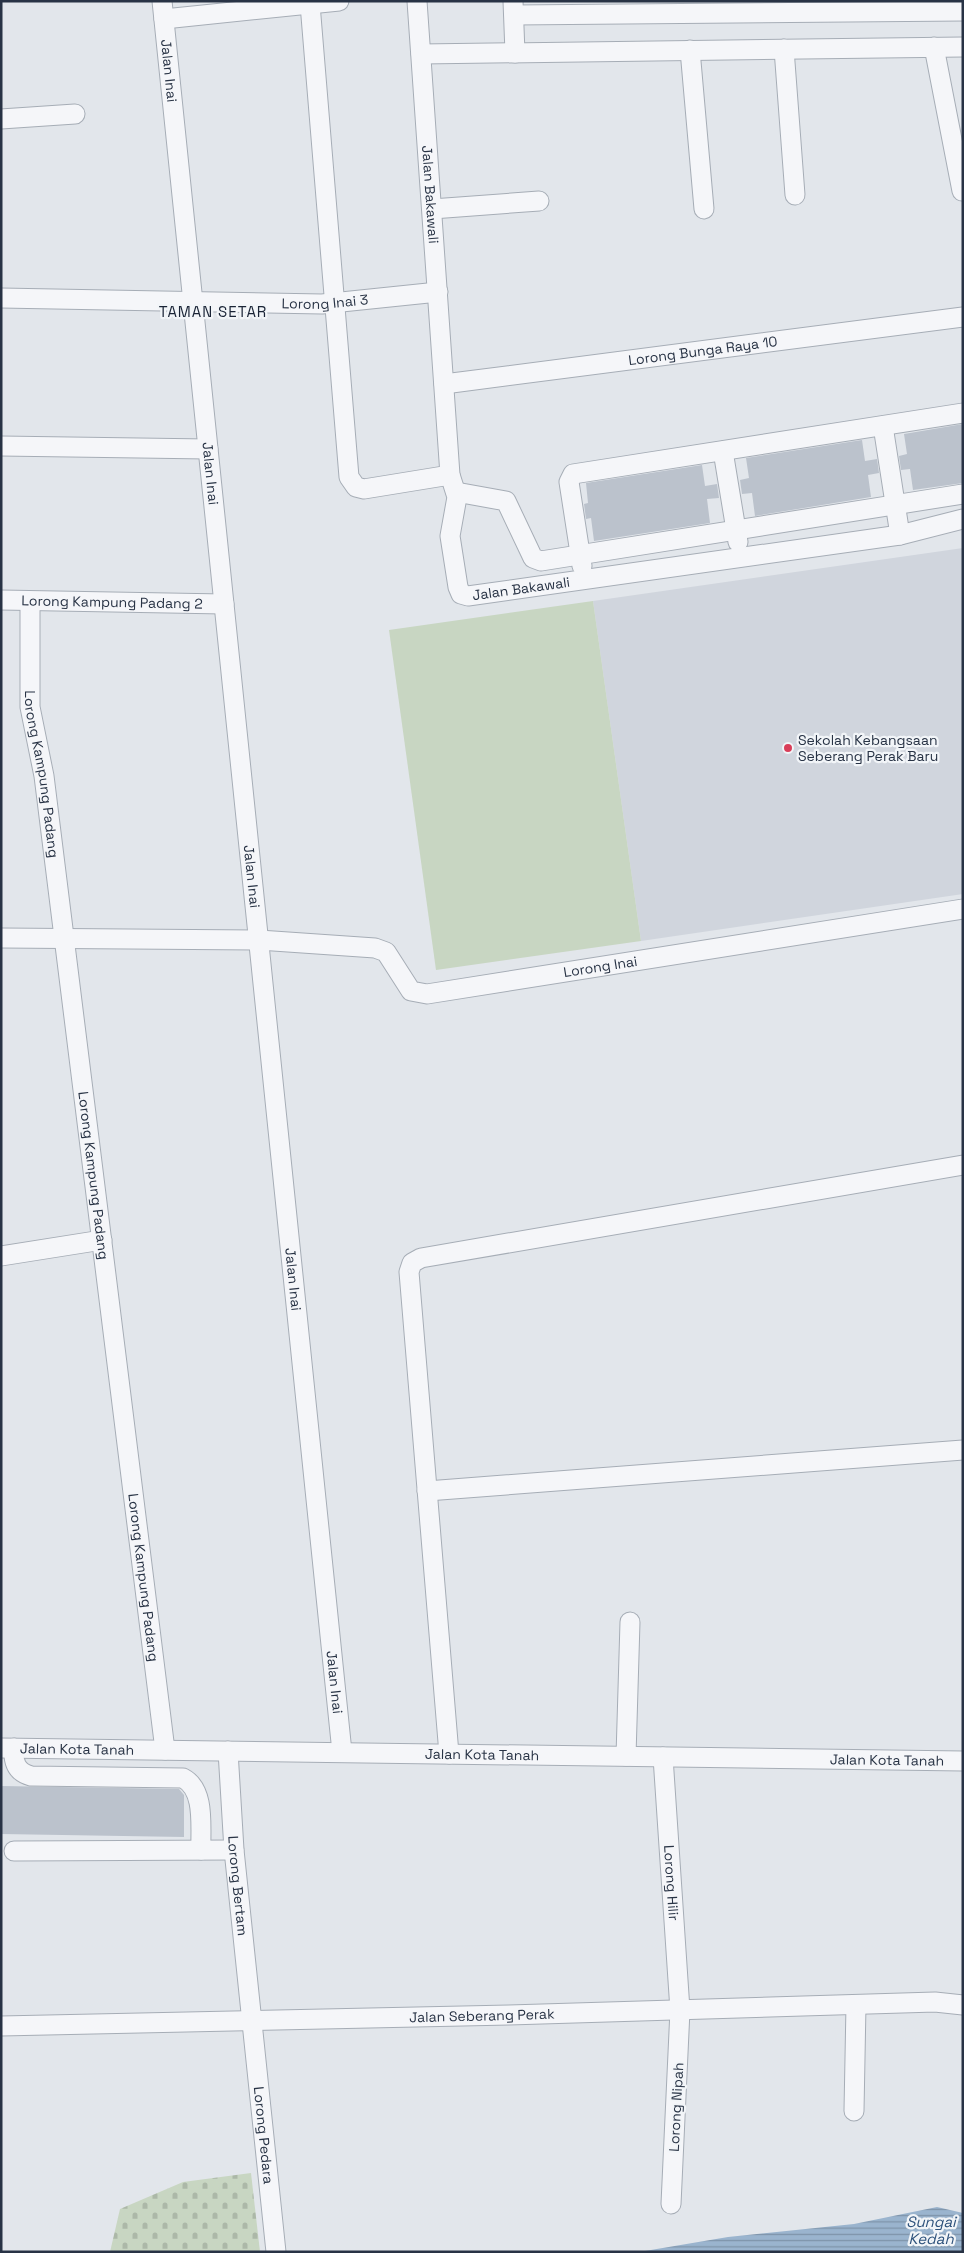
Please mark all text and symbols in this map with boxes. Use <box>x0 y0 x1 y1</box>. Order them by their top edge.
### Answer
street label: Jalan Inai <box>157 38 181 103</box>
street label: Jalan Bakawali <box>418 145 443 244</box>
street label: Lorong Inai 3 <box>281 290 369 313</box>
district label: TAMAN SETAR <box>159 302 267 321</box>
street label: Lorong Bunga Raya 10 <box>627 332 778 369</box>
street label: Jalan Inai <box>198 441 223 506</box>
street label: Jalan Bakawali <box>471 573 571 604</box>
street label: Lorong Kampung Padang 2 <box>21 591 203 613</box>
street label: Lorong Kampung Padang <box>21 690 63 859</box>
place label: Sekolah Kebangsaan Seberang Perak Baru <box>798 731 938 765</box>
marker: Sekolah Kebangsaan Seberang Perak Baru <box>782 742 794 754</box>
street label: Jalan Inai <box>240 844 264 909</box>
street label: Lorong Inai <box>562 952 639 981</box>
street label: Lorong Kampung Padang <box>74 1090 113 1261</box>
street label: Jalan Inai <box>281 1247 306 1312</box>
street label: Lorong Kampung Padang <box>124 1492 163 1663</box>
street label: Jalan Inai <box>323 1650 347 1715</box>
street label: Jalan Kota Tanah <box>20 1739 134 1759</box>
street label: Jalan Kota Tanah <box>425 1745 539 1764</box>
street label: Jalan Kota Tanah <box>830 1750 944 1770</box>
street label: Lorong Bertam <box>224 1835 252 1937</box>
street label: Lorong Hilir <box>660 1844 683 1921</box>
street label: Jalan Seberang Perak <box>409 2005 555 2026</box>
street label: Lorong Nipah <box>665 2062 687 2152</box>
street label: Lorong Pedara <box>250 2086 278 2185</box>
water label: Sungai Kedah <box>906 2212 958 2248</box>

